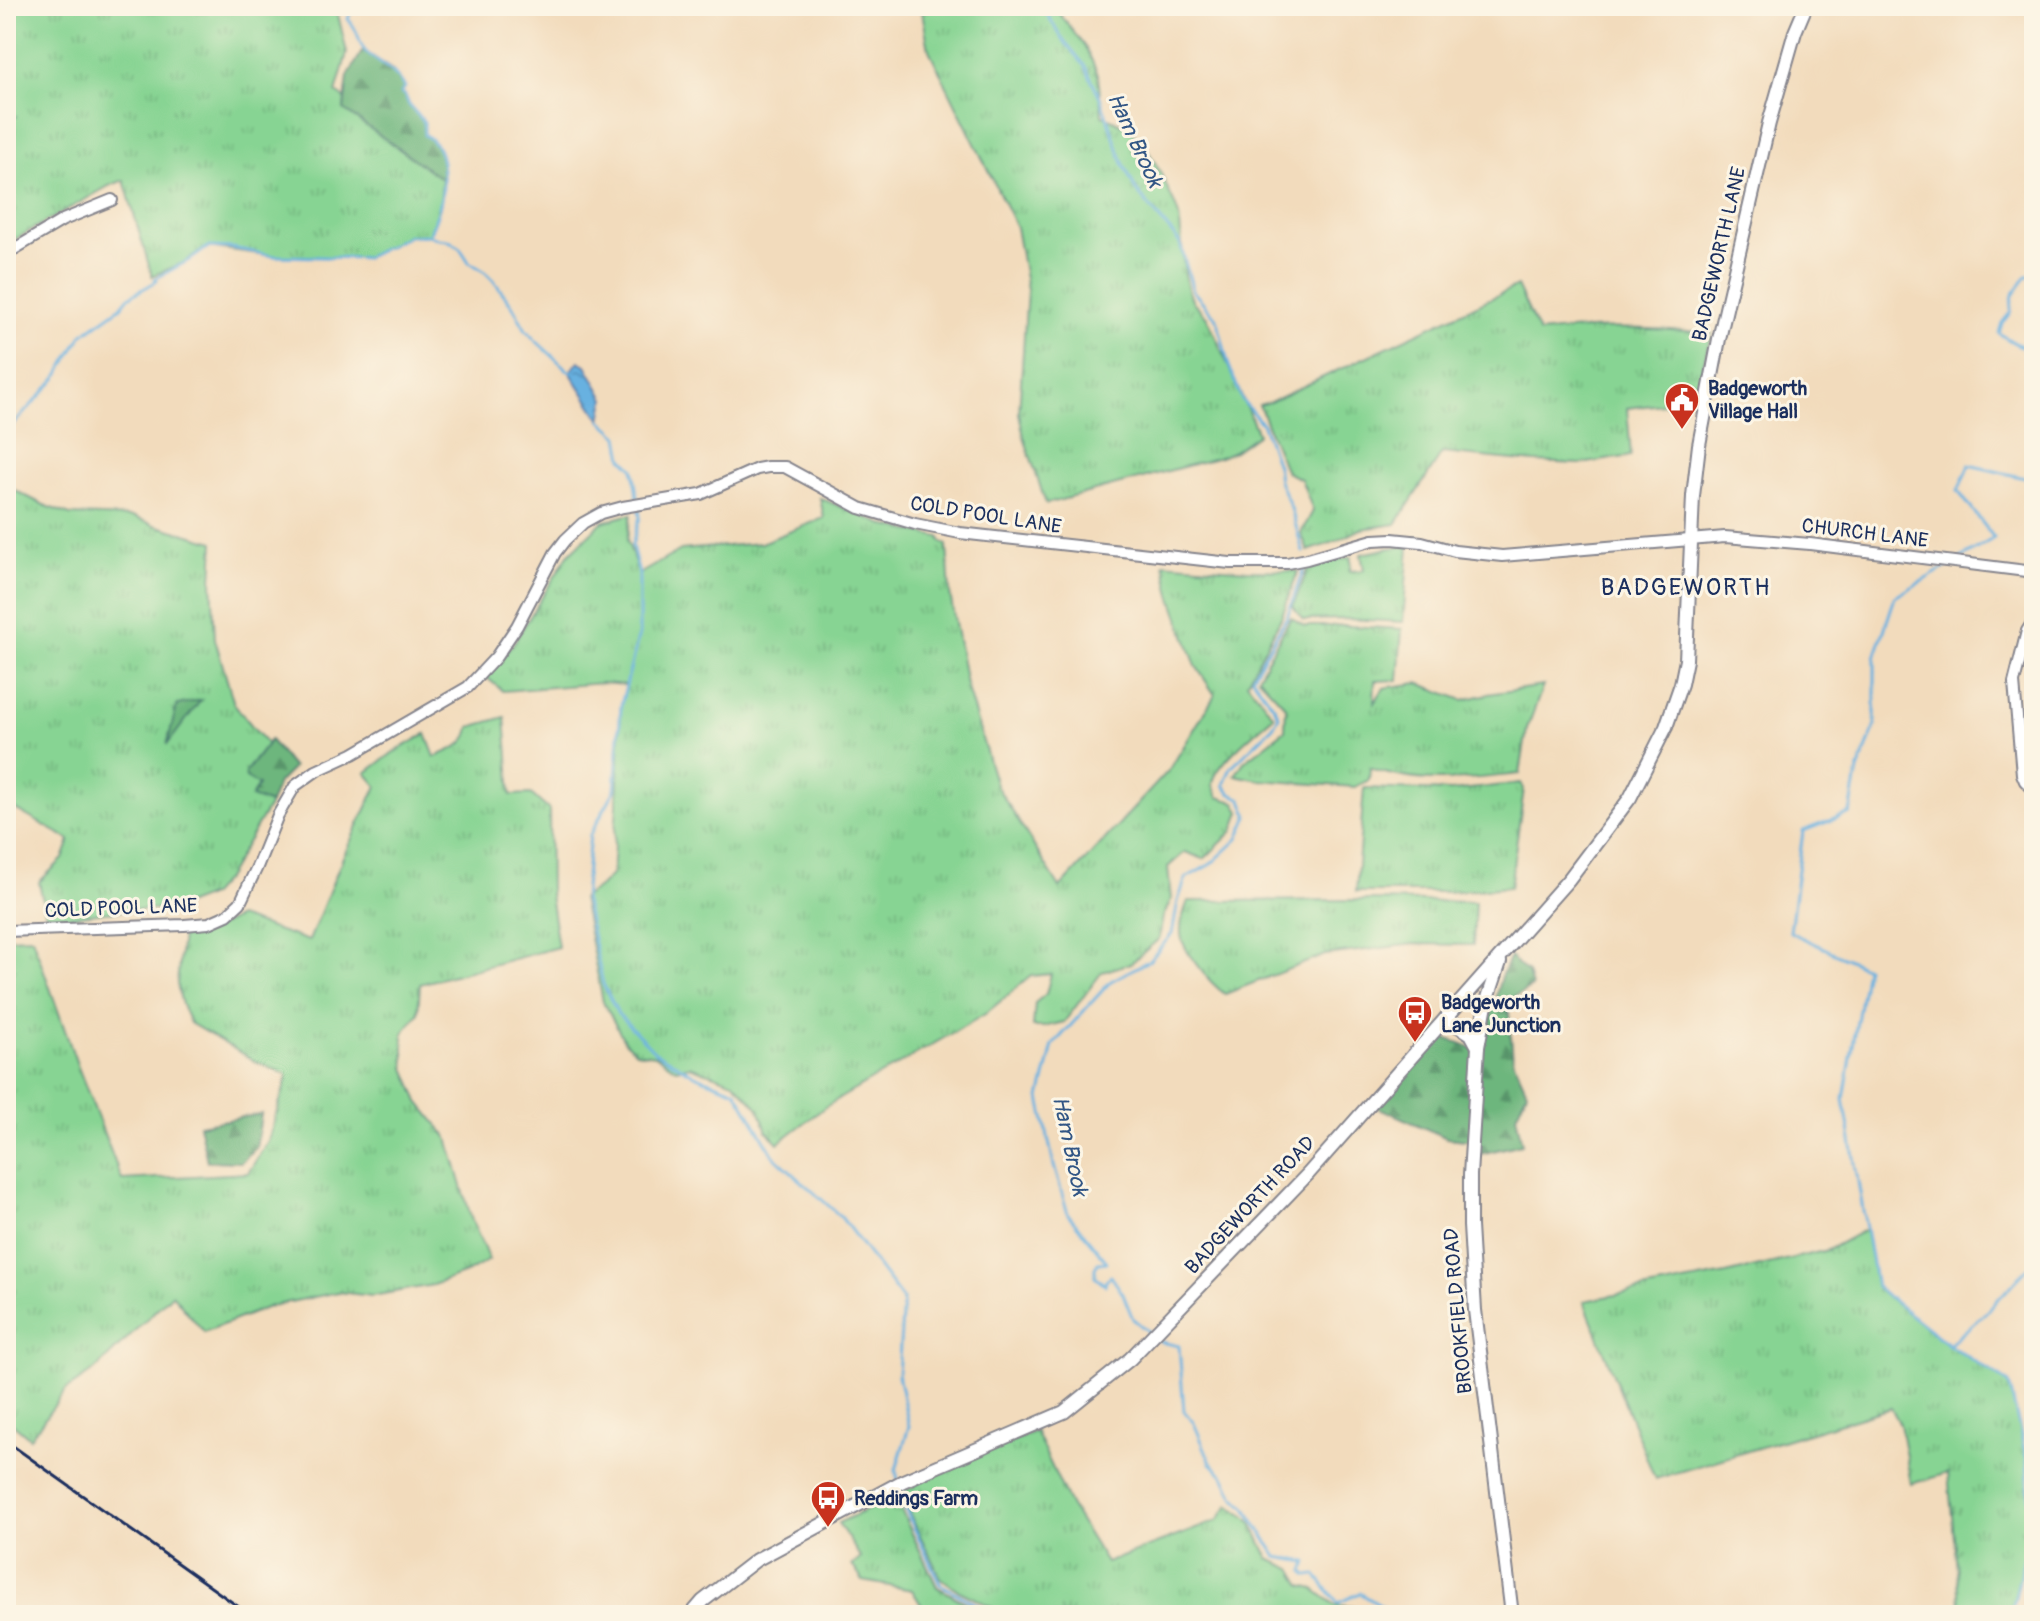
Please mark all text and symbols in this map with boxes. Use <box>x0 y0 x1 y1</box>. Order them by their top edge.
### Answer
water label: Ham Brook <box>1101 88 1170 193</box>
street label: BADGEWORTH LANE <box>1687 164 1751 344</box>
place label: Badgeworth Village Hall <box>1708 376 1807 424</box>
public building icon: Badgeworth Village Hall <box>1663 381 1701 431</box>
street label: COLD POOL LANE <box>909 491 1063 539</box>
street label: CHURCH LANE <box>1800 513 1930 553</box>
district label: BADGEWORTH <box>1601 573 1771 602</box>
street label: COLD POOL LANE <box>44 893 198 923</box>
place label: Badgeworth Lane Junction <box>1441 990 1561 1038</box>
bus stop icon: Badgeworth Lane Junction <box>1396 994 1434 1044</box>
water label: Ham Brook <box>1046 1094 1095 1200</box>
street label: BADGEWORTH ROAD <box>1180 1131 1320 1279</box>
street label: BROOKFIELD ROAD <box>1438 1227 1478 1395</box>
bus stop icon: Reddings Farm <box>809 1479 847 1529</box>
place label: Reddings Farm <box>854 1486 978 1511</box>

